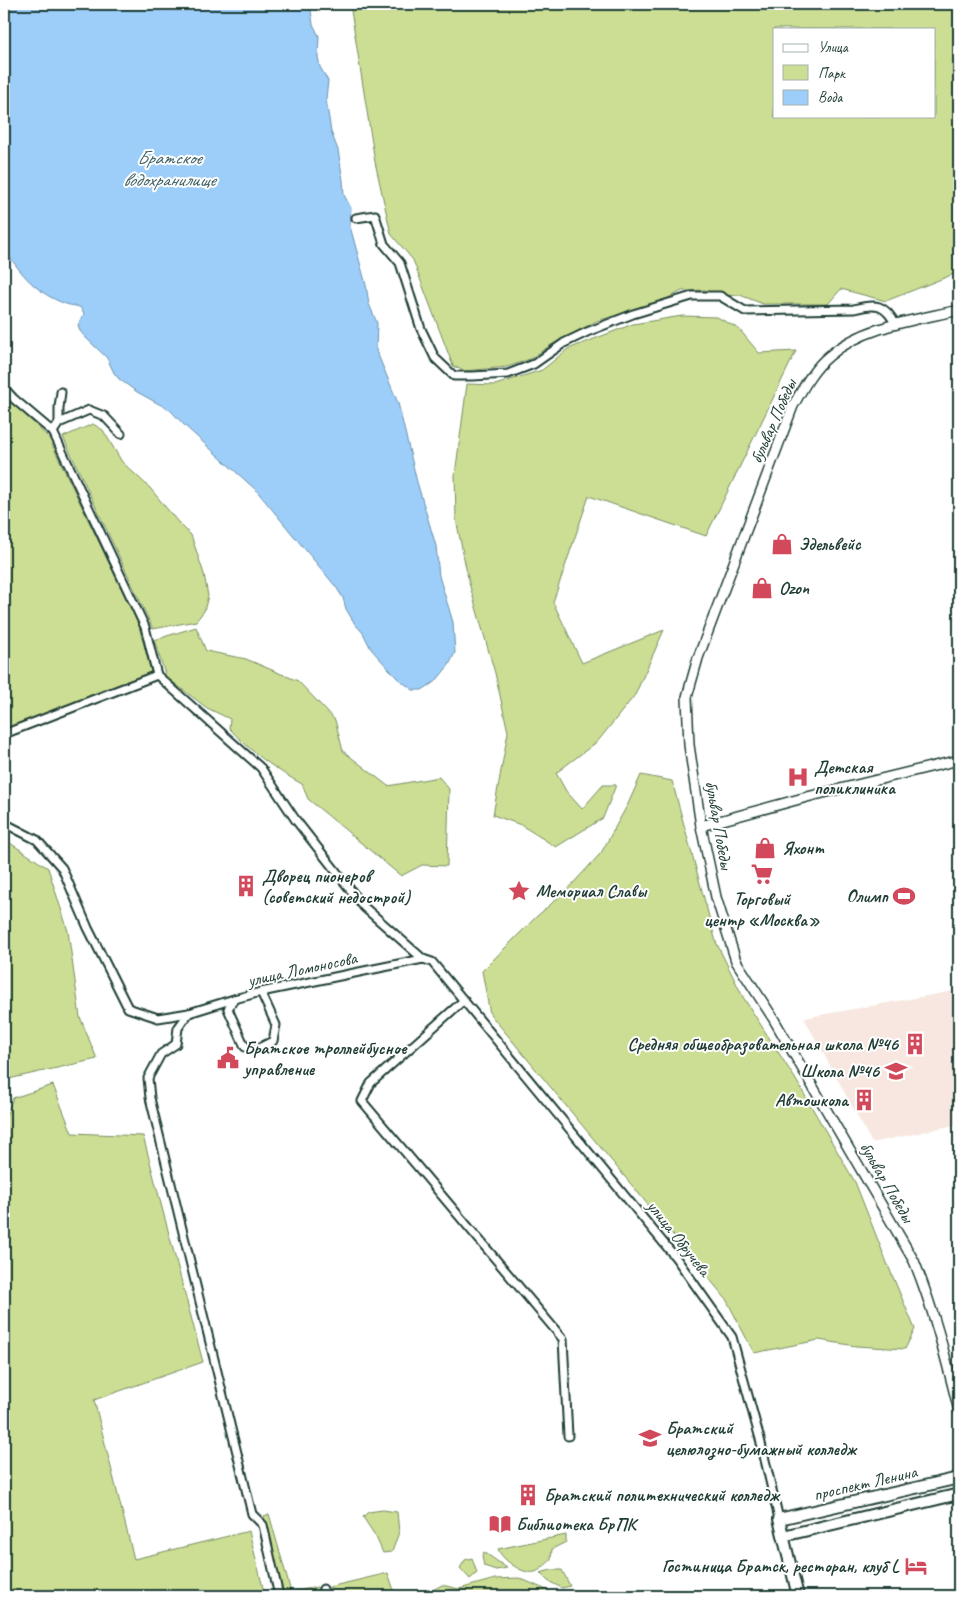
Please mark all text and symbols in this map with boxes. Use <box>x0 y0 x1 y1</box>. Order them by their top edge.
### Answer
legend <box>773 28 936 118</box>
text: Улица <box>818 38 849 57</box>
text: Парк <box>818 64 846 83</box>
text: Вода <box>818 88 843 107</box>
water label: Братское водохранилище <box>123 146 218 192</box>
street label: бульвар Победы <box>745 374 802 466</box>
shop icon: Эдельвейс <box>769 531 795 557</box>
place label: Эдельвейс <box>799 533 862 555</box>
shop icon: Ozon <box>749 575 775 601</box>
place label: Ozon <box>779 577 810 599</box>
place label: Детская поликлиника <box>814 756 896 799</box>
hospital icon: Детская поликлиника <box>785 764 811 790</box>
street label: бульвар Победы <box>700 779 738 873</box>
shop icon: Яхонт <box>752 835 778 861</box>
place label: Яхонт <box>782 837 825 859</box>
supermarket icon: Торговый центр «Москва» <box>749 861 775 887</box>
place label: Дворец пионеров (советский недострой) <box>262 865 411 908</box>
building icon: Дворец пионеров (советский недострой) <box>233 873 259 899</box>
place icon: Мемориал Славы <box>506 878 532 904</box>
place label: Мемориал Славы <box>536 880 648 902</box>
sports icon: Олимп <box>891 883 917 909</box>
place label: Олимп <box>846 885 890 907</box>
place label: Торговый центр «Москва» <box>704 888 820 931</box>
street label: улица Ломоносова <box>244 946 360 992</box>
building icon: Средняя общеобразовательная школа №46 <box>902 1031 928 1057</box>
place label: Средняя общеобразовательная школа №46 <box>628 1033 900 1056</box>
place label: Братское троллейбусное управление <box>242 1037 408 1080</box>
public building icon: Братское троллейбусное управление <box>215 1045 241 1071</box>
school or university icon: Школа №46 <box>883 1058 909 1084</box>
place label: Школа №46 <box>800 1060 881 1082</box>
building icon: Автошкола <box>851 1087 877 1113</box>
place label: Автошкола <box>775 1089 850 1111</box>
street label: бульвар Победы <box>855 1138 920 1228</box>
street label: улица Обручева <box>642 1195 717 1282</box>
place label: Братский целюлозно-бумажный колледж <box>666 1417 858 1461</box>
school or university icon: Братский целюлозно-бумажный колледж <box>637 1425 663 1451</box>
street label: проспект Ленина <box>811 1460 921 1506</box>
building icon: Братский политехнический колледж <box>515 1482 541 1508</box>
place label: Братский политехнический колледж <box>544 1484 781 1506</box>
library icon: Библиотека БрПК <box>487 1511 513 1537</box>
place label: Библиотека БрПК <box>516 1513 639 1535</box>
hotel icon: Гостиница Братск, ресторан, клуб L <box>903 1553 929 1579</box>
place label: Гостиница Братск, ресторан, клуб L <box>662 1555 900 1577</box>

